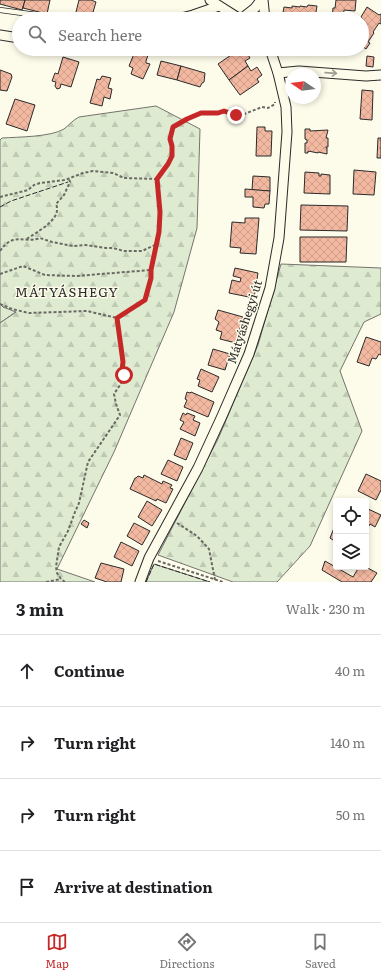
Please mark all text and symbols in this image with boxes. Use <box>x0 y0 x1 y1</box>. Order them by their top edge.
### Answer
search box <box>12 12 369 56</box>
icon: search <box>26 23 48 45</box>
text: Search here <box>58 23 142 46</box>
north arrow <box>285 68 321 104</box>
one-way arrow <box>324 69 337 76</box>
route end <box>227 106 245 124</box>
street label: Mátyáshegyi út <box>222 277 266 366</box>
district label: MÁTYÁSHEGY <box>15 282 119 301</box>
route start <box>115 366 133 384</box>
map controls <box>333 498 369 570</box>
button: locate <box>333 498 369 534</box>
button: layers <box>333 534 369 570</box>
text: 3 min <box>16 596 64 621</box>
text: Walk · 230 m <box>286 599 365 618</box>
text: Continue <box>54 659 124 682</box>
icon: ahead <box>16 660 38 682</box>
text: 40 m <box>335 661 365 680</box>
text: Turn right <box>54 731 136 754</box>
icon: right <box>16 732 38 754</box>
text: 140 m <box>330 733 365 752</box>
text: Turn right <box>54 803 136 826</box>
icon: right <box>16 804 38 826</box>
text: 50 m <box>336 805 365 824</box>
text: Arrive at destination <box>54 875 213 898</box>
icon: arrive <box>16 876 38 898</box>
tab: Map <box>45 931 69 971</box>
tab: Directions <box>159 931 214 971</box>
tab: Saved <box>305 931 336 971</box>

